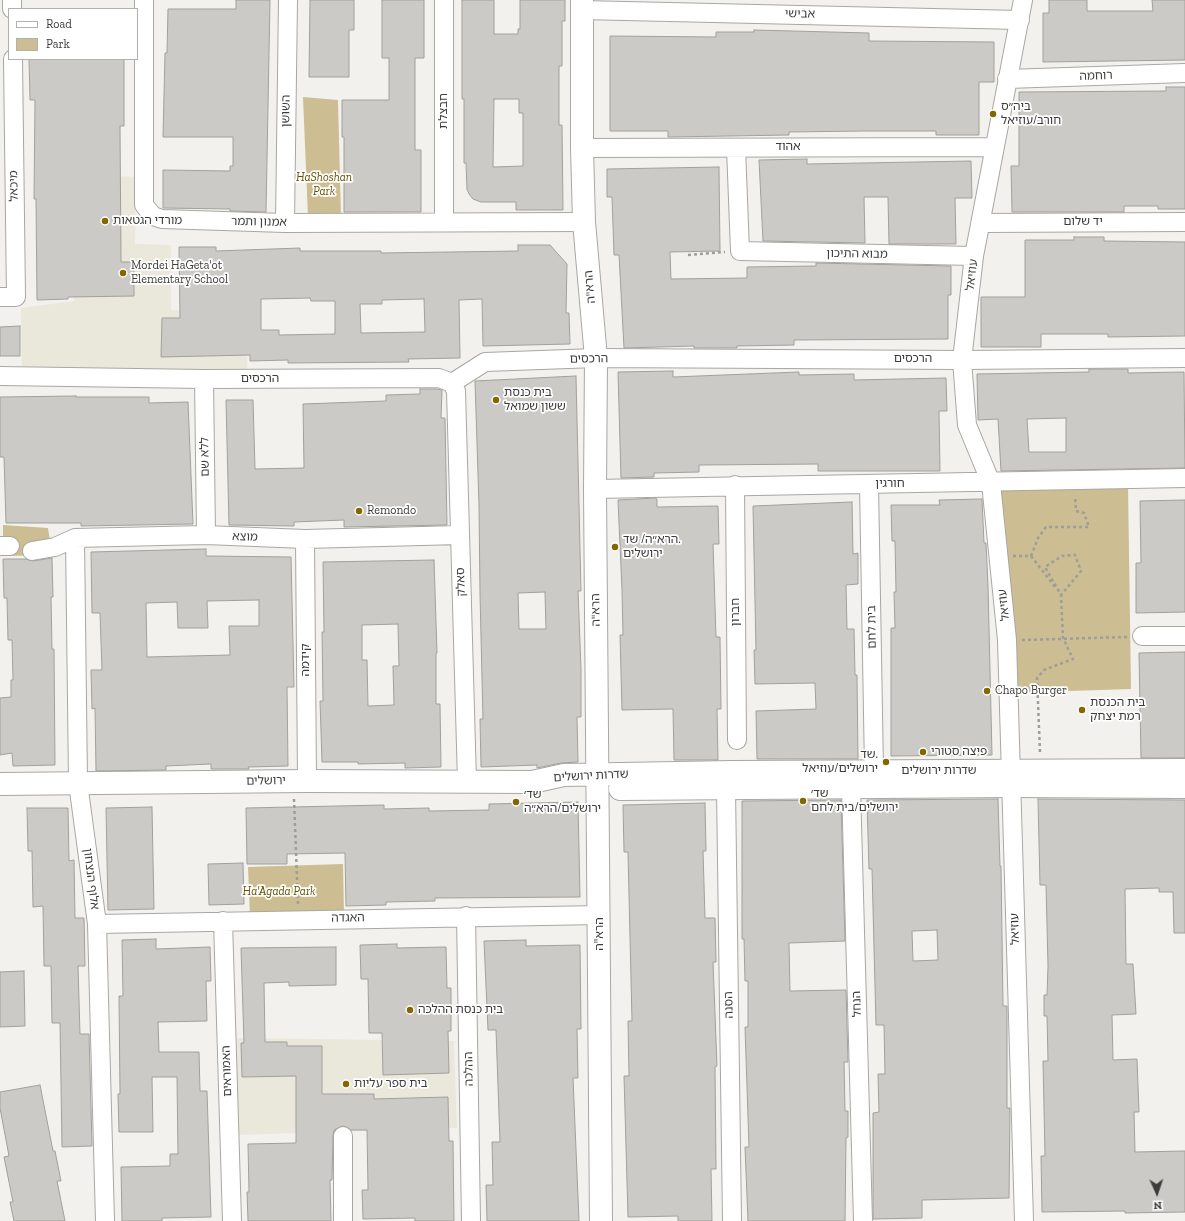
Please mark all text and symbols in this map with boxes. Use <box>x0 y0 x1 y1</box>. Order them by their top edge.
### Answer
street label: אבישי <box>785 7 815 21</box>
legend <box>8 8 138 60</box>
text: Road <box>46 17 72 31</box>
text: Park <box>46 37 70 51</box>
street label: רוחמה <box>1079 68 1113 84</box>
street label: חבצלת <box>437 93 451 129</box>
street label: השושן <box>279 95 293 127</box>
place label: ביה״ס חורב/עוזיאל <box>1001 100 1061 128</box>
marker: ביה״ס חורב/עוזיאל <box>988 109 998 119</box>
street label: אהוד <box>775 140 801 154</box>
street label: מיכאל <box>7 170 21 202</box>
park label: HaShoshan Park <box>296 171 352 199</box>
place label: מורדי הגטאות <box>113 214 182 228</box>
street label: אמנון ותמר <box>231 214 287 230</box>
street label: יד שלום <box>1063 215 1103 229</box>
marker: מורדי הגטאות <box>100 216 110 226</box>
street label: מבוא התיכון <box>826 246 888 262</box>
street label: עוזיאל <box>963 258 981 292</box>
place label: Mordei HaGeta'ot Elementary School <box>131 259 228 287</box>
marker: Mordei HaGeta'ot Elementary School <box>118 268 128 278</box>
street label: הרא"ה <box>581 270 599 304</box>
street label: הרכסים <box>570 351 608 367</box>
street label: הרכסים <box>894 352 932 366</box>
street label: הרכסים <box>241 372 279 386</box>
place label: בית כנסת ששון שמואל <box>504 386 566 414</box>
marker: בית כנסת ששון שמואל <box>491 395 501 405</box>
street label: ללא שם <box>197 437 213 477</box>
street label: חורגין <box>875 477 905 491</box>
place label: Remondo <box>367 504 416 518</box>
marker: Remondo <box>354 506 364 516</box>
street label: מוצא <box>232 529 258 545</box>
place label: הרא״ה/ שד. ירושלים <box>623 533 681 561</box>
marker: הרא״ה/ שד. ירושלים <box>610 542 620 552</box>
street label: סאלק <box>453 567 469 597</box>
street label: עוזיאל <box>995 588 1013 622</box>
street label: הרא"ה <box>589 593 603 627</box>
street label: חברון <box>729 598 743 626</box>
street label: בית לחם <box>864 605 880 649</box>
street label: קידמה <box>299 644 313 676</box>
place label: Chapo Burger <box>995 684 1067 698</box>
marker: Chapo Burger <box>982 686 992 696</box>
place label: בית הכנסת רמת יצחק <box>1090 696 1145 724</box>
marker: בית הכנסת רמת יצחק <box>1077 705 1087 715</box>
place label: פיצה סטורי <box>931 745 987 759</box>
marker: פיצה סטורי <box>918 747 928 757</box>
place label: שד. ירושלים/עוזיאל <box>802 748 878 776</box>
marker: שד. ירושלים/עוזיאל <box>881 757 891 767</box>
street label: שדרות ירושלים <box>901 764 977 778</box>
street label: שדרות ירושלים <box>553 767 629 785</box>
street label: ירושלים <box>246 773 286 789</box>
place label: שד׳ ירושלים/בית לחם <box>811 787 898 815</box>
place label: שד׳ ירושלים/הרא״ה <box>524 788 601 816</box>
marker: שד׳ ירושלים/בית לחם <box>798 796 808 806</box>
marker: שד׳ ירושלים/הרא״ה <box>511 797 521 807</box>
street label: אלוף הנצחון <box>80 847 102 911</box>
park label: Ha'Agada Park <box>243 885 315 899</box>
street label: האגדה <box>331 911 365 925</box>
street label: עוזיאל <box>1007 913 1023 945</box>
street label: הרא"ה <box>593 917 607 951</box>
street label: הסנה <box>722 991 736 1019</box>
street label: הנחל <box>849 991 865 1017</box>
place label: בית כנסת ההלכה <box>418 1003 503 1017</box>
marker: בית כנסת ההלכה <box>405 1005 415 1015</box>
street label: האמוראים <box>219 1045 235 1097</box>
street label: ההלכה <box>461 1052 477 1086</box>
place label: בית ספר עליות <box>354 1077 428 1091</box>
marker: בית ספר עליות <box>341 1079 351 1089</box>
north arrow <box>1137 1173 1177 1213</box>
text: N <box>1153 1199 1162 1212</box>

